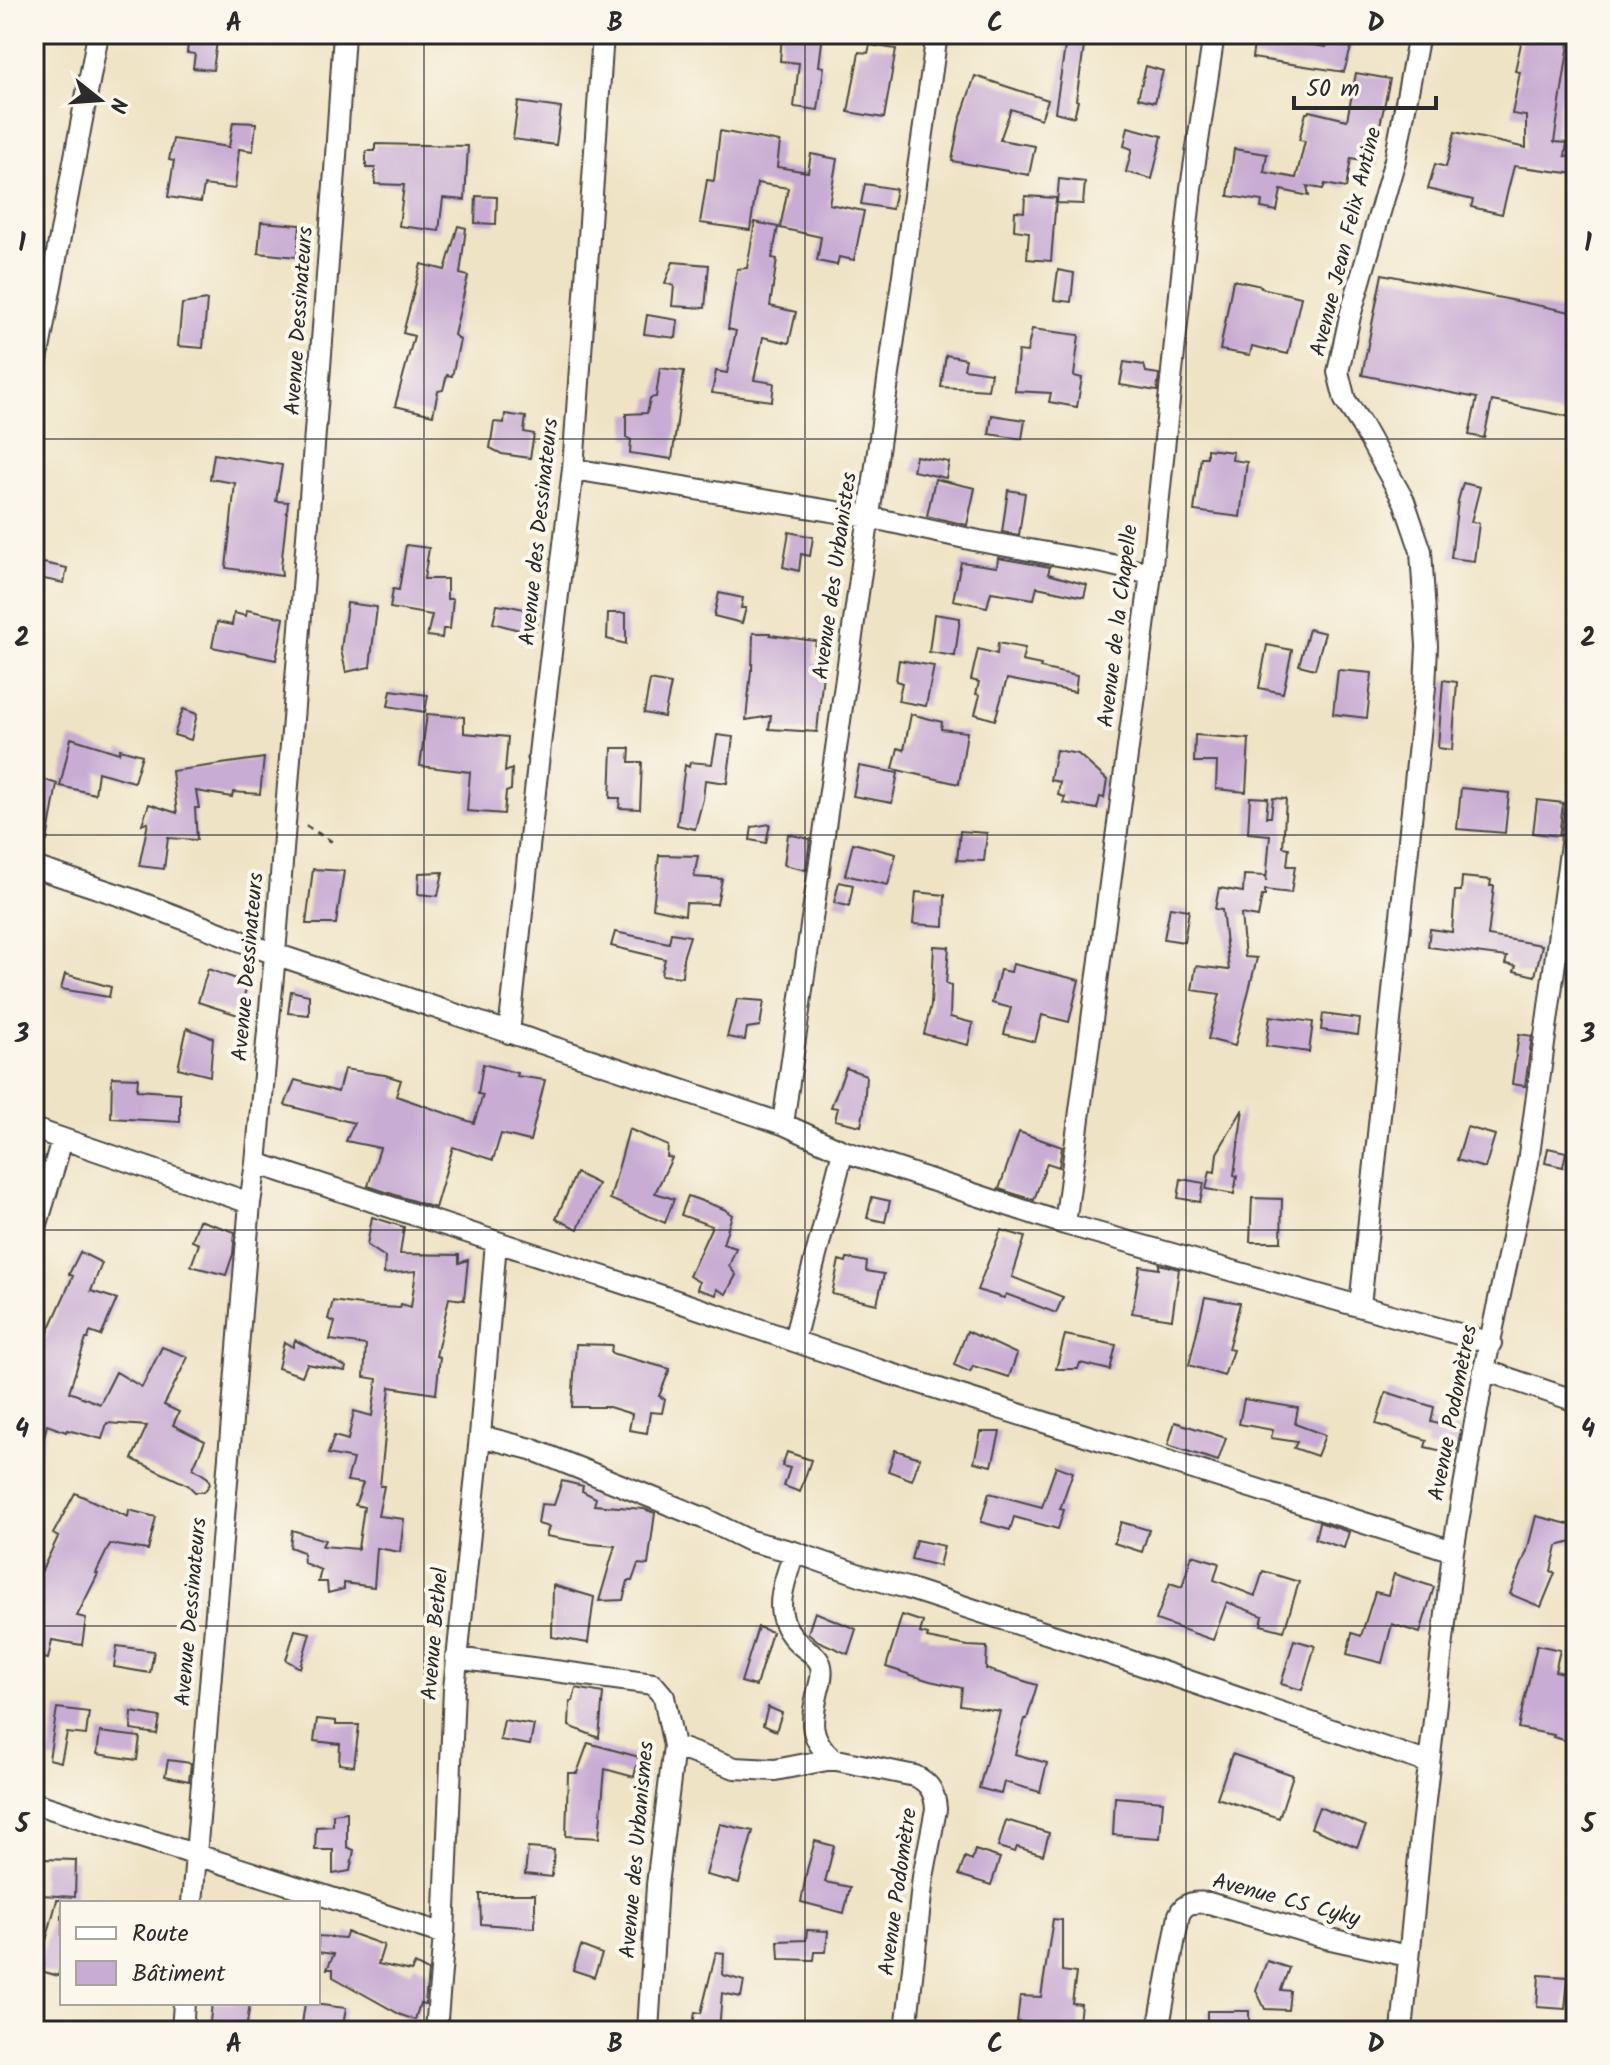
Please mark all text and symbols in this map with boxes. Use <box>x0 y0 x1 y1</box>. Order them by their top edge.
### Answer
text: A <box>226 3 242 45</box>
text: B <box>607 3 623 45</box>
text: C <box>987 3 1003 45</box>
text: D <box>1367 3 1385 45</box>
north arrow <box>60 60 140 140</box>
scale bar <box>1294 60 1436 110</box>
text: 50 m <box>1306 70 1360 109</box>
text: N <box>98 93 136 117</box>
street label: Avenue Jean Felix Antine <box>1302 123 1392 360</box>
text: 1 <box>18 223 26 265</box>
text: 1 <box>1584 223 1592 265</box>
street label: Avenue Dessinateurs <box>276 225 324 417</box>
street label: Avenue des Dessinateurs <box>511 416 569 647</box>
street label: Avenue des Urbanistes <box>804 469 868 682</box>
street label: Avenue de la Chapelle <box>1089 522 1149 729</box>
text: 2 <box>14 618 30 660</box>
text: 2 <box>1580 618 1596 660</box>
street label: Avenue Dessinateurs <box>223 871 275 1063</box>
text: 3 <box>14 1014 29 1056</box>
text: 3 <box>1580 1014 1595 1056</box>
street label: Avenue Podomètres <box>1420 1321 1488 1504</box>
text: 4 <box>15 1409 29 1451</box>
text: 4 <box>1581 1409 1595 1451</box>
street label: Avenue Dessinateurs <box>166 1516 218 1708</box>
street label: Avenue Bethel <box>413 1566 459 1702</box>
street label: Avenue des Urbanismes <box>611 1739 665 1960</box>
text: 5 <box>14 1804 30 1846</box>
text: 5 <box>1580 1804 1596 1846</box>
street label: Avenue Podomètre <box>870 1806 928 1978</box>
street label: Avenue CS Cyky <box>1208 1865 1364 1938</box>
legend <box>60 1901 320 2005</box>
text: Route <box>132 1915 189 1954</box>
text: Bâtiment <box>132 1955 226 1994</box>
text: A <box>226 2024 242 2065</box>
text: B <box>607 2024 623 2065</box>
text: C <box>987 2024 1003 2065</box>
text: D <box>1367 2024 1385 2065</box>

